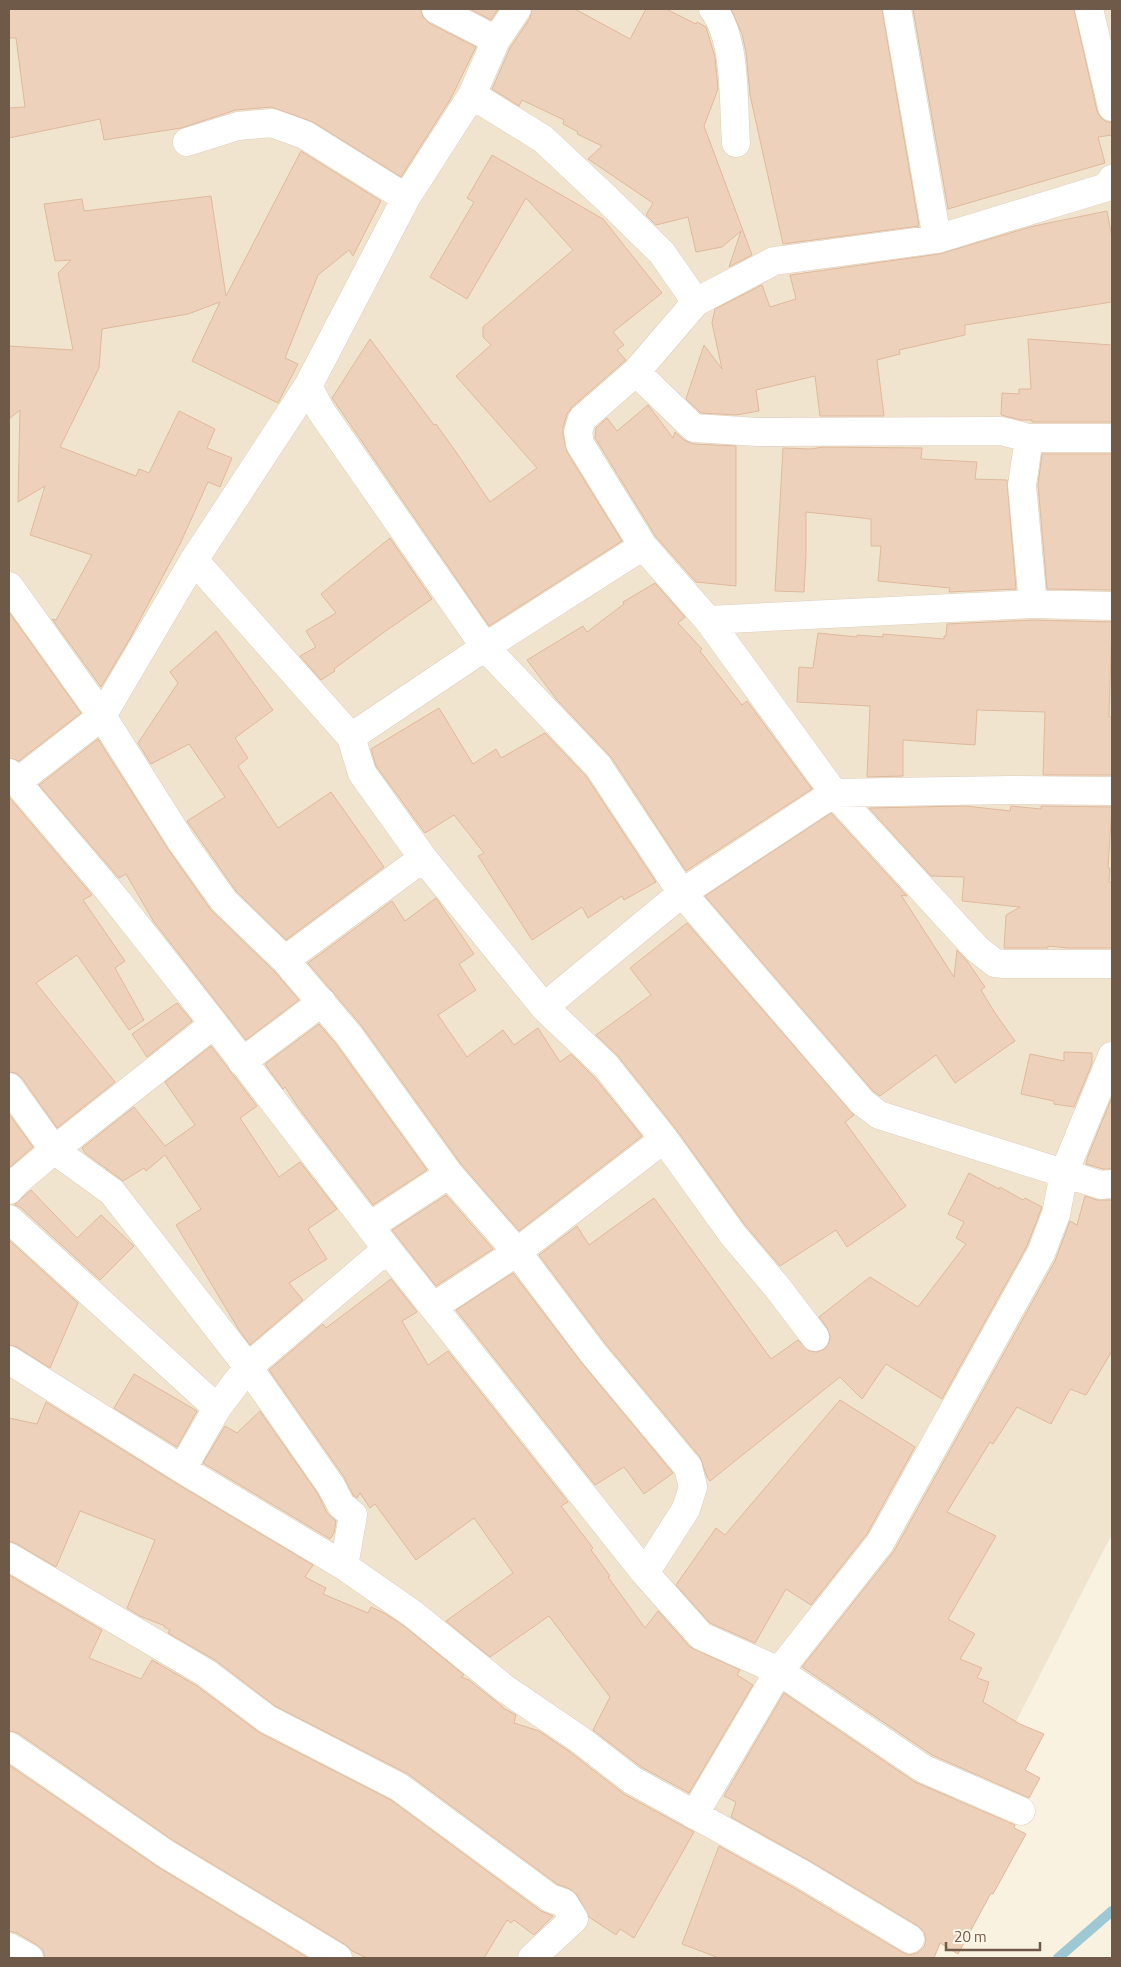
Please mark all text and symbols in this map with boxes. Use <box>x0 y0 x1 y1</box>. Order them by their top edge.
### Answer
scale bar <box>946 1920 1040 1952</box>
text: 20 m <box>954 1925 987 1948</box>

